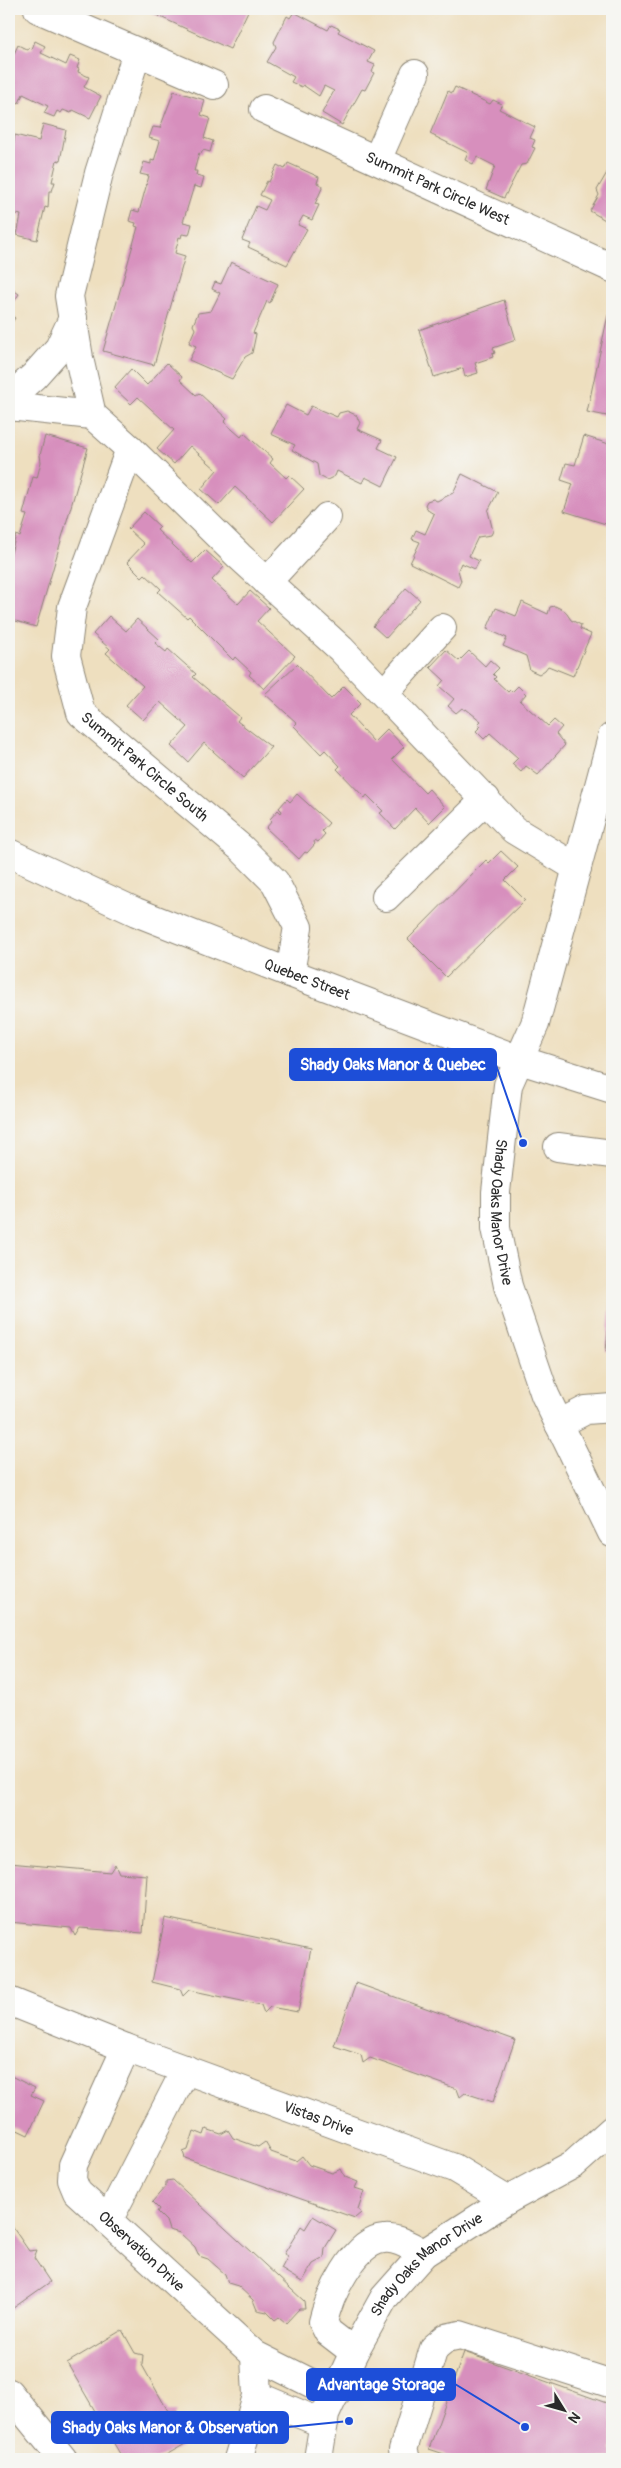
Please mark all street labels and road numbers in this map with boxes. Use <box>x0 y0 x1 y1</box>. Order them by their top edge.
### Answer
street label: Summit Park Circle West <box>363 147 514 230</box>
street label: Summit Park Circle South <box>77 708 212 826</box>
street label: Quebec Street <box>261 954 354 1005</box>
street label: Shady Oaks Manor Drive <box>486 1138 517 1287</box>
street label: Vistas Drive <box>281 2097 357 2140</box>
street label: Observation Drive <box>95 2207 189 2296</box>
street label: Shady Oaks Manor Drive <box>366 2208 487 2320</box>

